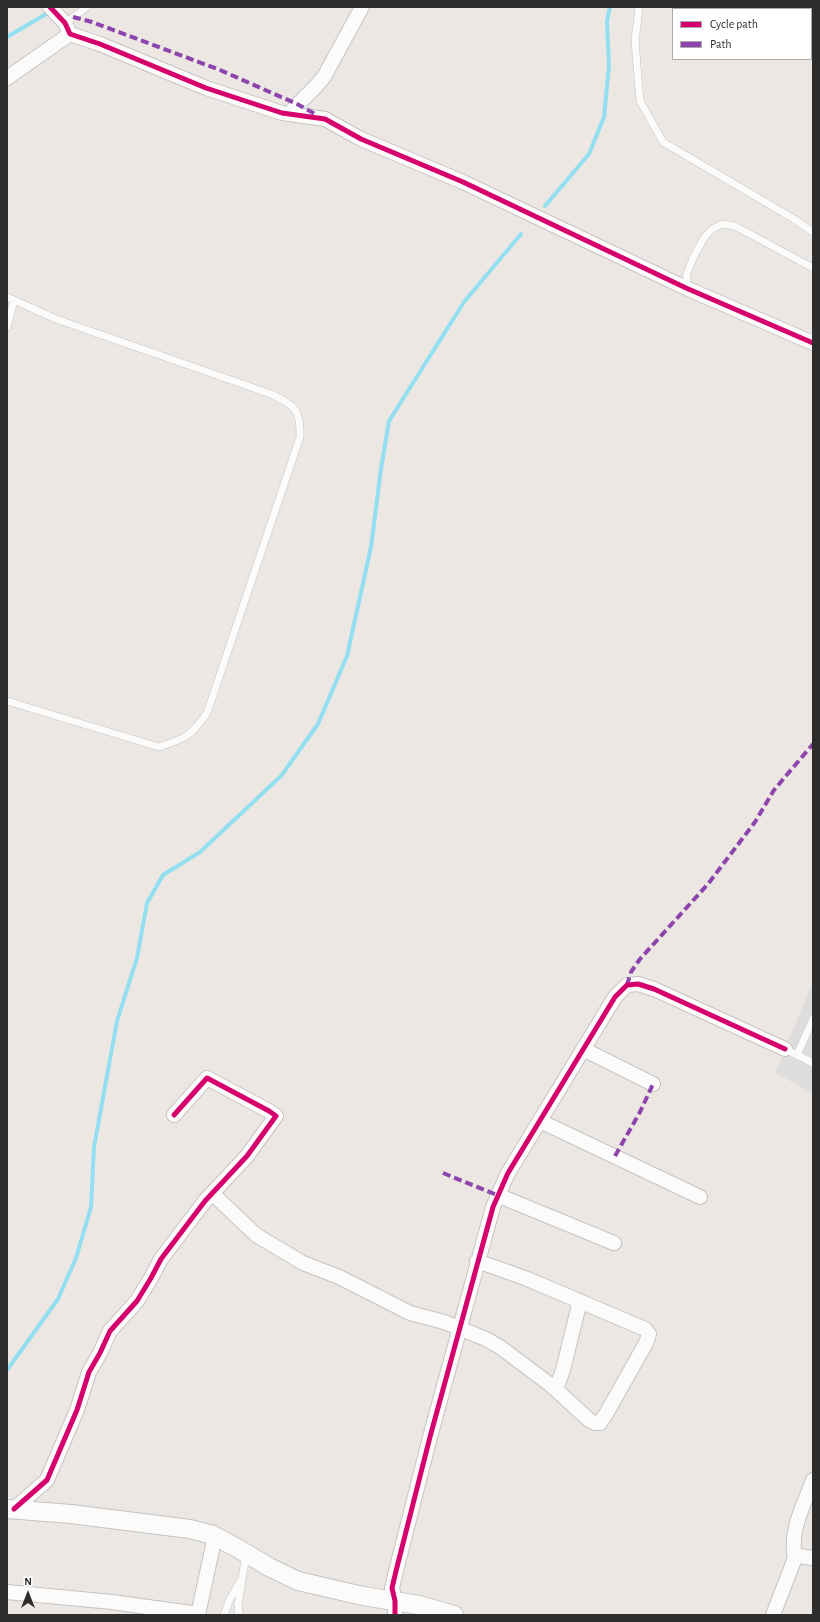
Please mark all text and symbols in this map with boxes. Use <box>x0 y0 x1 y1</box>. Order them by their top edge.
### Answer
legend <box>672 8 812 60</box>
text: Cycle path <box>710 18 758 30</box>
text: Path <box>710 38 732 50</box>
north arrow <box>8 1574 48 1614</box>
text: N <box>24 1576 32 1587</box>

